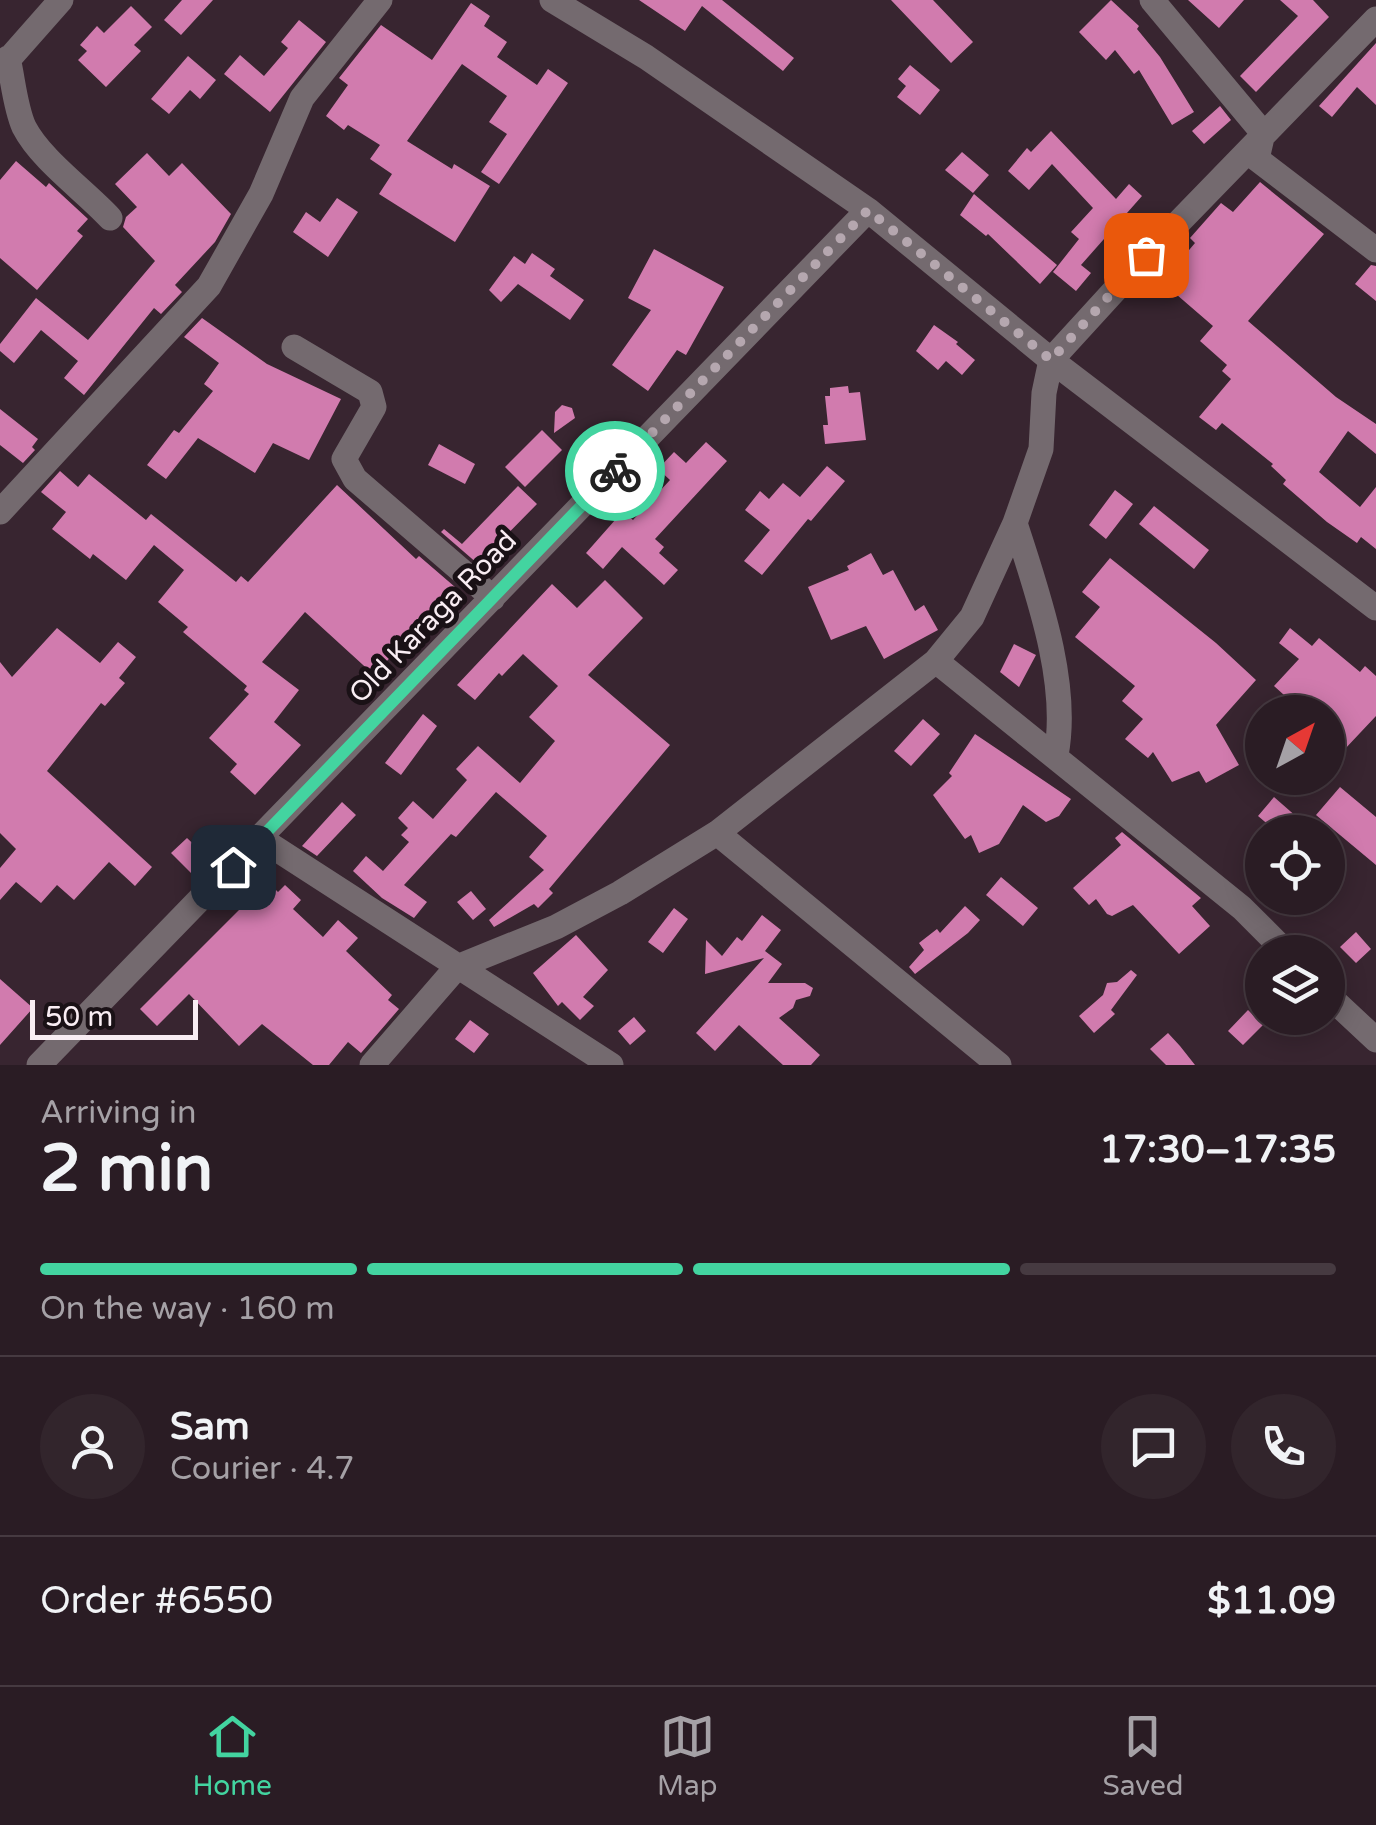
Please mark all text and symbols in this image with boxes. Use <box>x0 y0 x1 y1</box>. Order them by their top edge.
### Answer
pin <box>1104 213 1189 298</box>
icon: bag <box>1119 228 1174 283</box>
courier <box>565 421 665 521</box>
icon: bike <box>588 444 643 499</box>
street label: Old Karaga Road <box>342 524 524 710</box>
north arrow <box>1245 695 1345 795</box>
map controls <box>1245 695 1345 1035</box>
button: locate <box>1245 815 1345 915</box>
pin <box>191 825 276 910</box>
icon: home <box>206 840 261 895</box>
button: layers <box>1245 935 1345 1035</box>
scale bar <box>30 995 198 1040</box>
text: 50 m <box>45 1000 113 1034</box>
text: Arriving in <box>40 1094 197 1132</box>
text: 17:30–17:35 <box>1099 1127 1336 1173</box>
text: 2 min <box>40 1130 213 1209</box>
text: On the way · 160 m <box>40 1290 335 1328</box>
button: person <box>40 1394 145 1499</box>
button: chat <box>1101 1394 1206 1499</box>
button: phone <box>1231 1394 1336 1499</box>
text: Sam <box>170 1404 250 1450</box>
text: Courier · 4.7 <box>170 1450 354 1488</box>
text: Order #6550 <box>40 1578 273 1624</box>
text: $11.09 <box>1207 1578 1336 1624</box>
tab: Home <box>193 1709 272 1803</box>
tab: Map <box>657 1709 717 1803</box>
tab: Saved <box>1103 1709 1183 1803</box>

